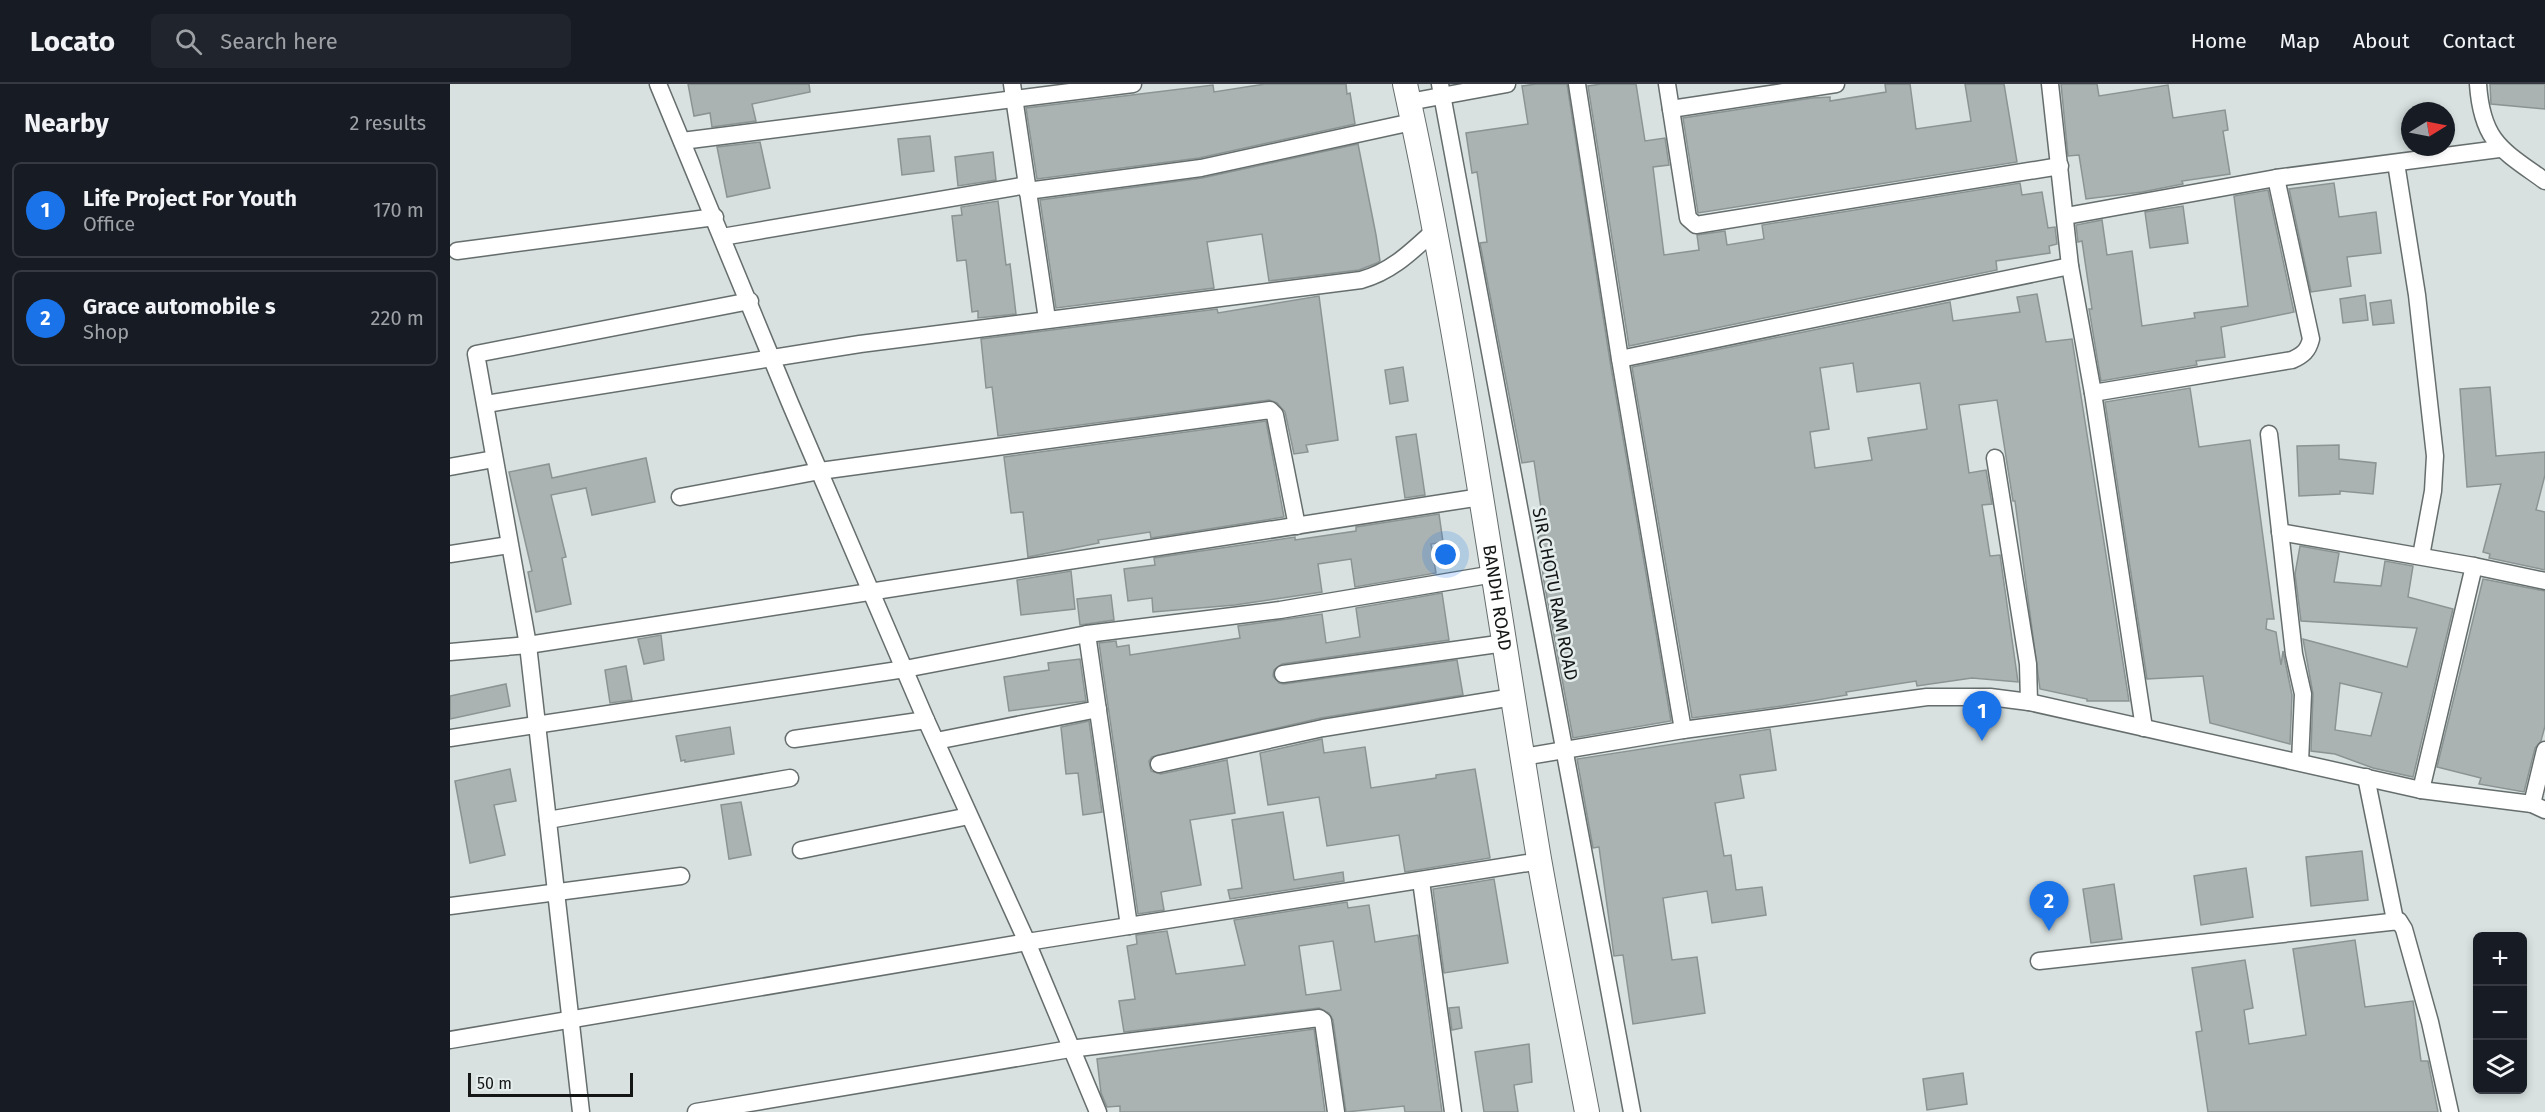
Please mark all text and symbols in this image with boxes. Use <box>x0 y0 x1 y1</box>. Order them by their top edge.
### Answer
search box <box>151 14 571 68</box>
text: Locato <box>30 25 115 58</box>
icon: search <box>172 25 205 58</box>
text: Search here <box>220 28 338 55</box>
text: Home <box>2191 28 2247 54</box>
text: Map <box>2280 28 2320 54</box>
text: About <box>2353 28 2410 54</box>
text: Contact <box>2443 28 2515 54</box>
north arrow <box>2401 102 2455 156</box>
text: Nearby <box>24 108 109 139</box>
text: 2 results <box>349 111 426 135</box>
text: Life Project For Youth <box>83 185 297 212</box>
text: 1 <box>41 198 50 222</box>
text: 170 m <box>373 198 424 222</box>
text: Office <box>83 212 135 236</box>
text: Grace automobile s <box>83 293 276 320</box>
text: 2 <box>40 306 51 330</box>
text: 220 m <box>371 306 424 330</box>
text: Shop <box>83 320 129 344</box>
street label: SIR CHOTU RAM ROAD <box>1527 506 1583 682</box>
your location <box>1431 540 1460 569</box>
street label: BANDH ROAD <box>1478 543 1516 652</box>
pin: 1 <box>1962 692 2002 741</box>
pin: 2 <box>2030 882 2068 931</box>
map controls <box>2473 932 2527 1094</box>
button: + <box>2473 932 2527 986</box>
button: − <box>2473 986 2527 1040</box>
button: layers <box>2473 1040 2527 1094</box>
scale bar <box>468 1070 633 1098</box>
text: 50 m <box>477 1074 512 1093</box>

